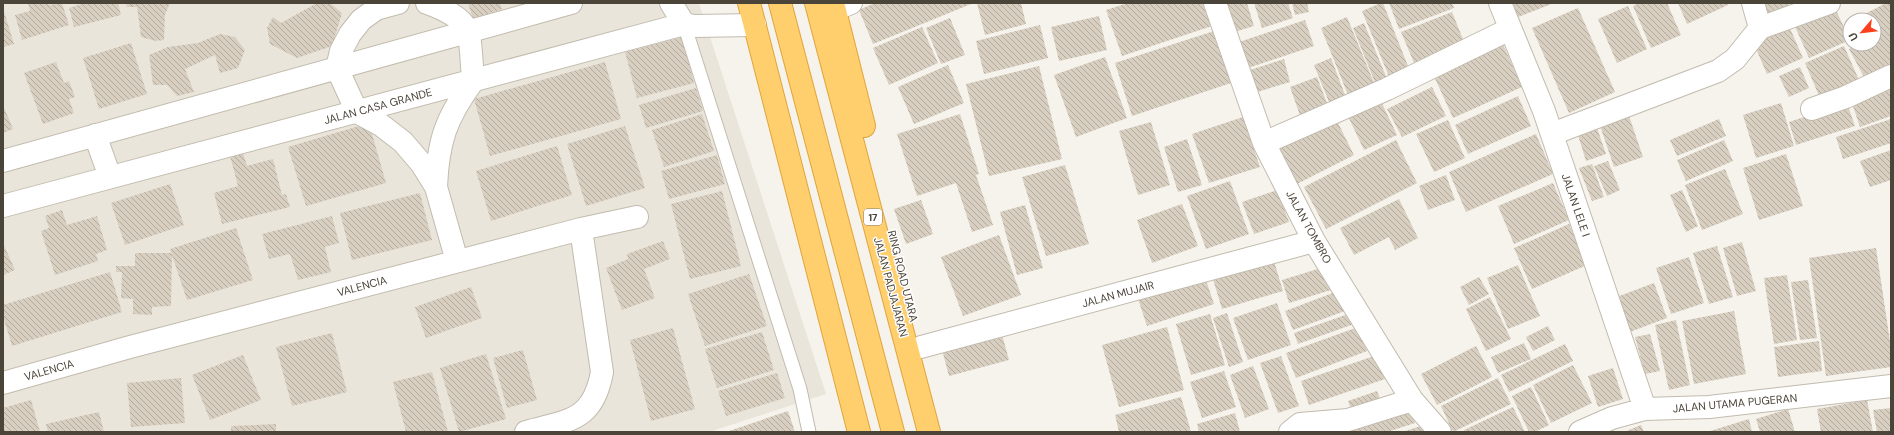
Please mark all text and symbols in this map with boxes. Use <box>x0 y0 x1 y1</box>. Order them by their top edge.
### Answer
north arrow <box>1842 12 1882 52</box>
text: U <box>1845 30 1861 43</box>
street label: JALAN CASA GRANDE <box>322 85 434 127</box>
street label: JALAN LELE I <box>1559 172 1593 238</box>
street label: JALAN TOMBRO <box>1283 188 1335 266</box>
road number: 17 <box>864 209 882 225</box>
street label: RING ROAD UTARA <box>885 229 921 323</box>
street label: JALAN PADJAJARAN <box>871 236 911 338</box>
street label: VALENCIA <box>336 273 388 299</box>
street label: JALAN MUJAIR <box>1080 278 1156 310</box>
street label: VALENCIA <box>23 356 75 384</box>
street label: JALAN UTAMA PUGERAN <box>1672 391 1798 415</box>

